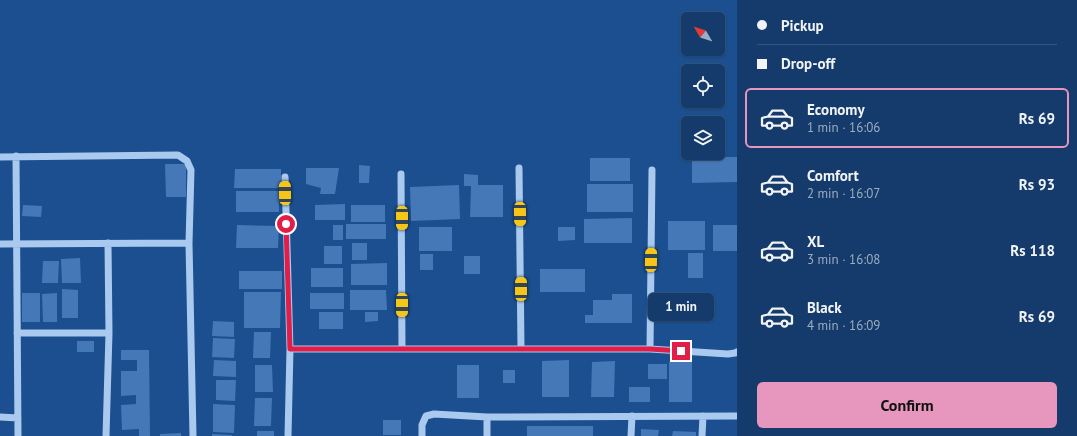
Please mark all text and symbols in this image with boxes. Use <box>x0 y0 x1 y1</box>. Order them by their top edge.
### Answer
north arrow <box>681 12 725 56</box>
map controls <box>681 12 725 160</box>
text: Pickup <box>781 16 824 35</box>
text: Drop-off <box>781 54 835 73</box>
button: locate <box>681 64 725 108</box>
icon: car <box>759 100 795 136</box>
text: Economy <box>807 100 865 119</box>
text: Rs 69 <box>1019 109 1055 128</box>
button: layers <box>681 116 725 160</box>
text: 1 min · 16:06 <box>807 119 880 136</box>
icon: car <box>759 166 795 202</box>
text: Comfort <box>807 166 859 185</box>
text: Rs 93 <box>1019 175 1055 194</box>
car <box>279 181 291 205</box>
text: 2 min · 16:07 <box>807 185 880 202</box>
car <box>514 202 526 226</box>
car <box>396 206 408 230</box>
route start <box>277 215 295 233</box>
icon: car <box>759 232 795 268</box>
text: XL <box>807 232 824 251</box>
text: Rs 118 <box>1010 241 1055 260</box>
car <box>645 248 657 272</box>
text: 3 min · 16:08 <box>807 251 880 268</box>
car <box>515 277 527 301</box>
car <box>396 293 408 317</box>
callout: 1 min <box>648 293 714 321</box>
text: 1 min <box>665 298 697 315</box>
icon: car <box>759 298 795 334</box>
text: Black <box>807 298 842 317</box>
text: Rs 69 <box>1019 307 1055 326</box>
text: 4 min · 16:09 <box>807 317 880 334</box>
route end <box>672 342 690 360</box>
button: Confirm <box>757 382 1057 428</box>

